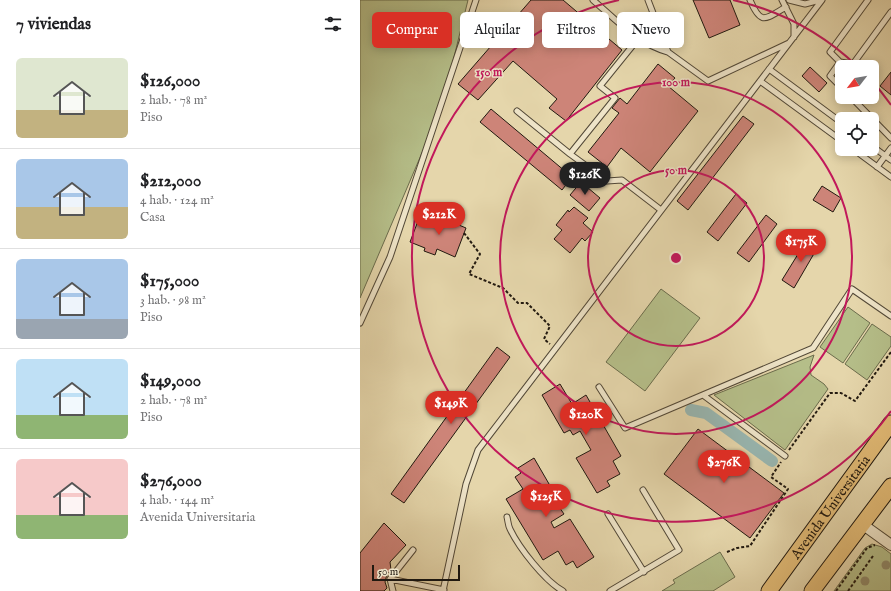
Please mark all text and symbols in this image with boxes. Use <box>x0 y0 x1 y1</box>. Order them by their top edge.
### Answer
chip: Comprar <box>372 12 452 48</box>
chip: Alquilar <box>460 12 534 48</box>
chip: Filtros <box>542 12 609 48</box>
chip: Nuevo <box>617 12 684 48</box>
icon: filters <box>322 13 344 35</box>
text: 7 viviendas <box>16 14 91 35</box>
north arrow <box>835 60 879 104</box>
map controls <box>835 60 879 156</box>
text: 150 m <box>476 65 503 80</box>
text: $126,000 <box>140 71 200 92</box>
icon: home <box>48 74 96 122</box>
text: 100 m <box>662 75 691 90</box>
text: 2 hab. · 78 m² <box>140 92 207 109</box>
text: Piso <box>140 109 163 126</box>
button: locate <box>835 112 879 156</box>
pin: $126K <box>557 162 613 196</box>
text: 50 m <box>665 163 688 178</box>
text: $126K <box>568 166 602 183</box>
text: $212,000 <box>140 171 201 192</box>
icon: home <box>48 175 96 223</box>
text: 4 hab. · 124 m² <box>140 192 214 209</box>
pin: $212K <box>411 202 467 236</box>
text: $212K <box>422 206 456 223</box>
text: Casa <box>140 209 165 226</box>
pin: $175K <box>773 229 829 263</box>
text: $175K <box>785 233 817 250</box>
centre of rings <box>669 251 683 265</box>
text: $175,000 <box>140 271 199 292</box>
icon: home <box>48 275 96 323</box>
text: 3 hab. · 98 m² <box>140 292 206 309</box>
text: Piso <box>140 309 163 326</box>
text: $149,000 <box>140 371 201 392</box>
icon: home <box>48 375 96 423</box>
pin: $149K <box>423 391 479 425</box>
text: 2 hab. · 78 m² <box>140 392 207 409</box>
text: $149K <box>434 395 468 412</box>
pin: $120K <box>558 402 614 436</box>
text: $120K <box>569 406 603 423</box>
text: Piso <box>140 409 163 426</box>
pin: $276K <box>696 450 752 484</box>
street label: Avenida Universitaria <box>787 451 875 564</box>
text: $276K <box>707 454 741 471</box>
text: $276,000 <box>140 471 202 492</box>
icon: home <box>48 475 96 523</box>
pin: $125K <box>518 484 574 518</box>
text: $125K <box>530 488 562 505</box>
text: 4 hab. · 144 m² <box>140 492 214 509</box>
text: Avenida Universitaria <box>140 509 255 526</box>
scale bar <box>372 563 460 582</box>
text: 50 m <box>378 565 398 579</box>

